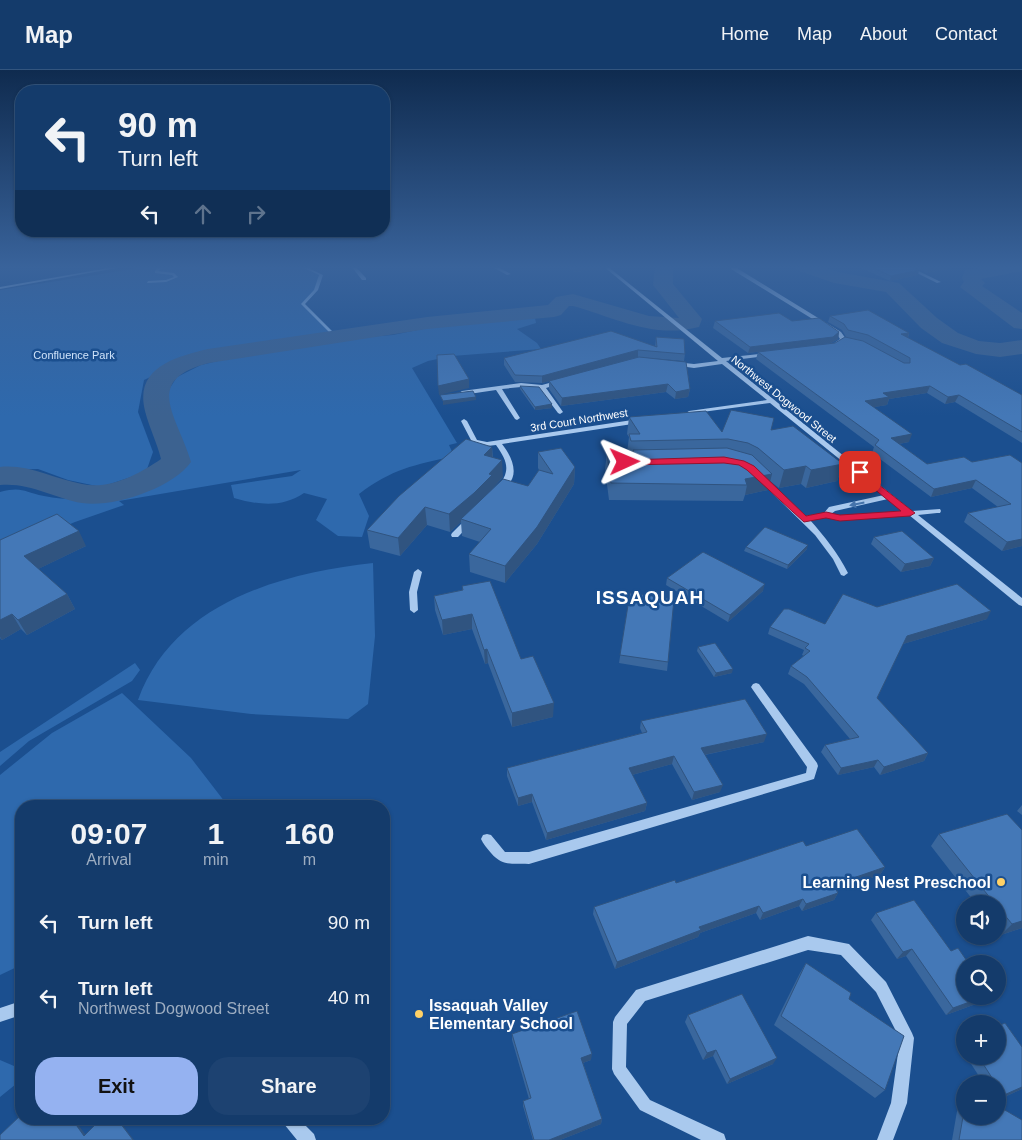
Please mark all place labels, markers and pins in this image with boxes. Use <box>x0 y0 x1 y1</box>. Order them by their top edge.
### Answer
pin <box>839 451 881 493</box>
place label: Learning Nest Preschool <box>803 874 991 891</box>
marker: Learning Nest Preschool <box>995 876 1007 888</box>
place label: Issaquah Valley Elementary School <box>429 997 573 1032</box>
marker: Issaquah Valley Elementary School <box>413 1008 425 1020</box>

